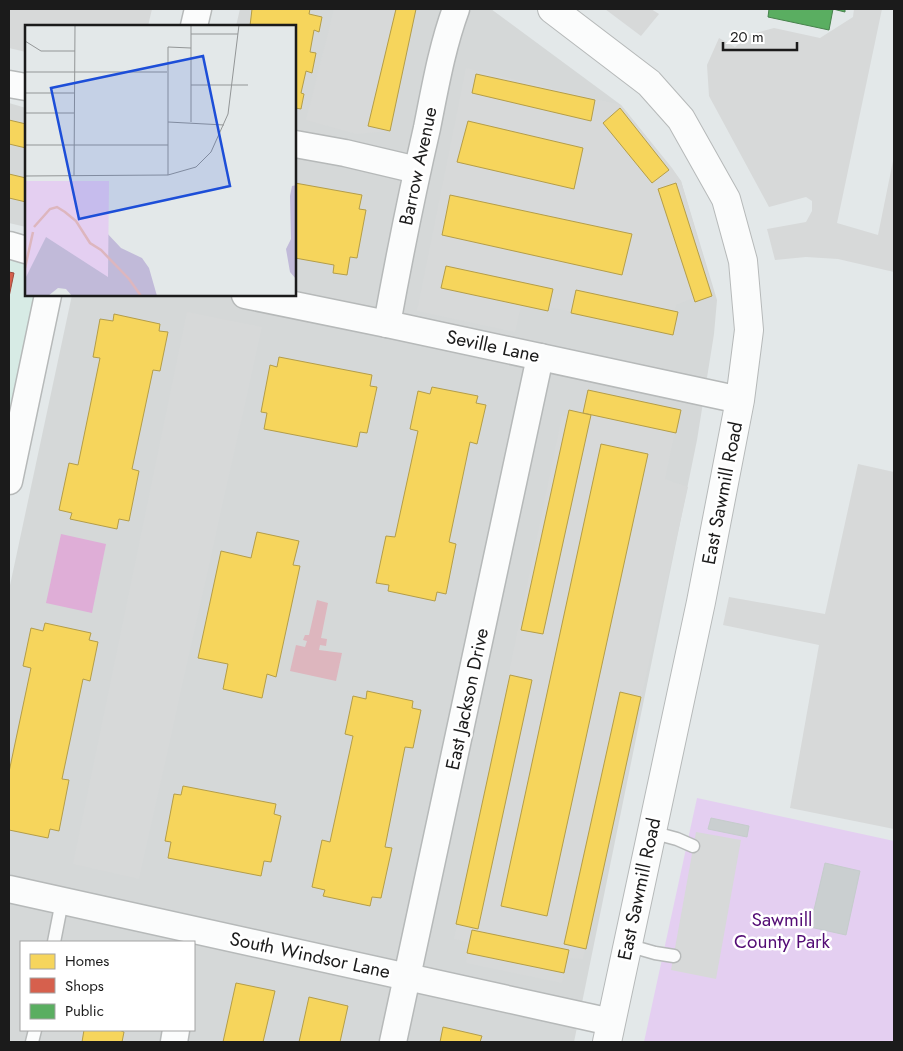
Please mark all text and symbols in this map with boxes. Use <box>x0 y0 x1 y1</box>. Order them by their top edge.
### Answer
scale bar <box>723 20 797 52</box>
inset map <box>25 25 296 296</box>
text: 20 m <box>730 26 764 48</box>
street label: Barrow Avenue <box>392 104 444 228</box>
street label: Seville Lane <box>444 323 542 369</box>
street label: East Sawmill Road <box>695 419 749 567</box>
street label: East Jackson Drive <box>439 625 495 773</box>
street label: East Sawmill Road <box>611 815 667 963</box>
park label: Sawmill County Park <box>734 906 831 955</box>
street label: South Windsor Lane <box>227 925 393 985</box>
legend <box>20 941 195 1031</box>
text: Homes <box>65 950 109 972</box>
text: Shops <box>65 975 104 997</box>
text: Public <box>65 1000 104 1022</box>

